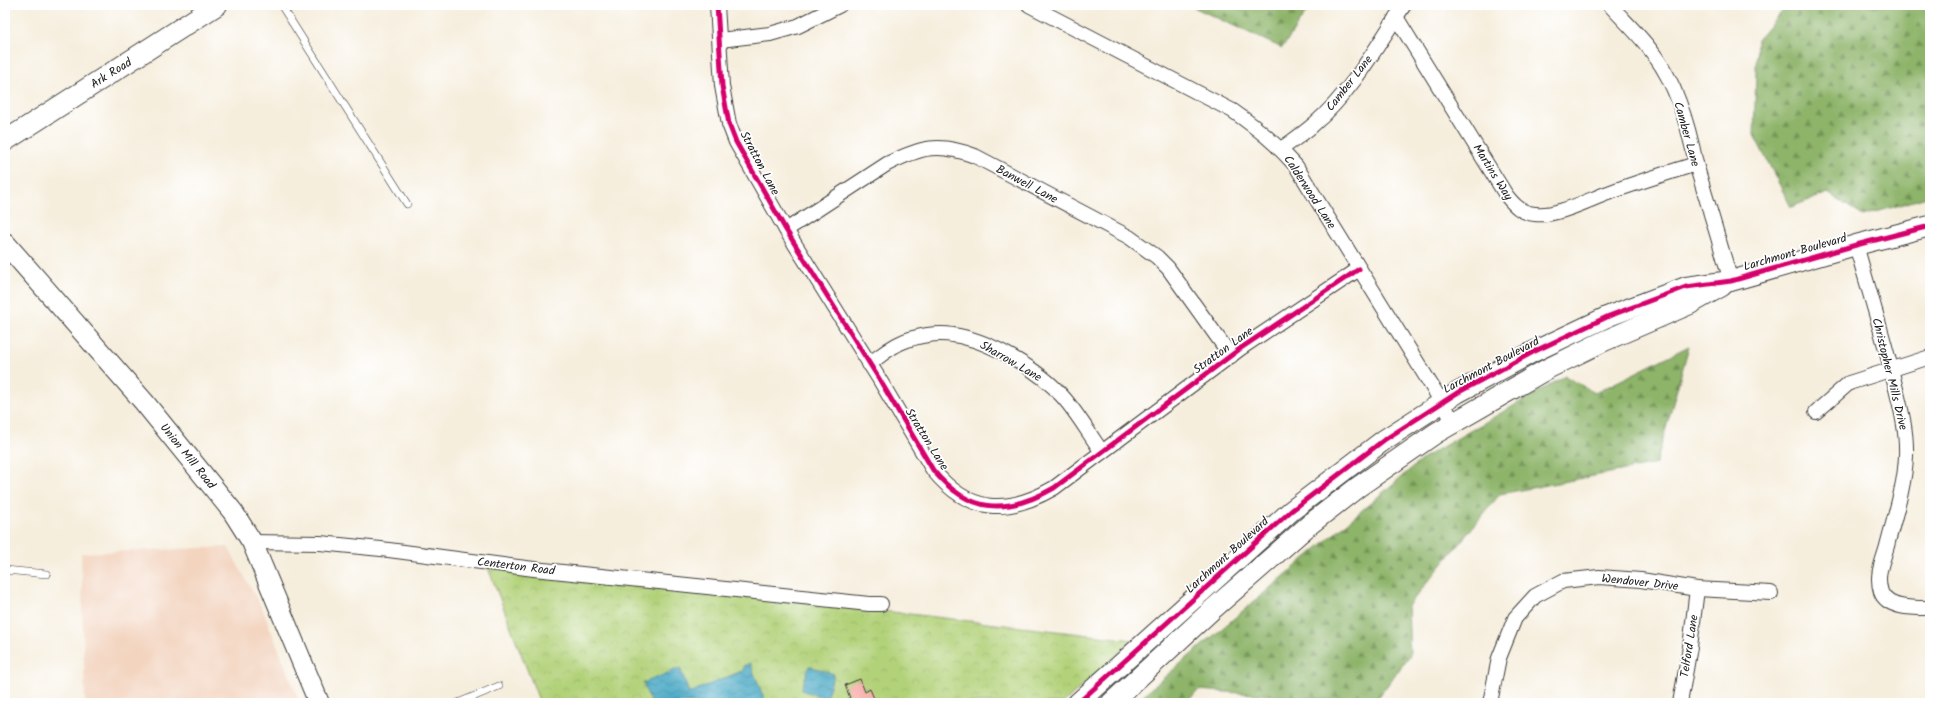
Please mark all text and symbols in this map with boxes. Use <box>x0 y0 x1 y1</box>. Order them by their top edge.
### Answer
street label: Camber Lane <box>1321 51 1378 115</box>
street label: Ark Road <box>87 53 137 94</box>
street label: Camber Lane <box>1668 99 1705 169</box>
street label: Stratton Lane <box>735 128 785 199</box>
street label: Martins Way <box>1468 140 1518 205</box>
street label: Calderwood Lane <box>1279 152 1341 234</box>
street label: Banwell Lane <box>992 160 1062 209</box>
street label: Larchmont Boulevard <box>1741 228 1850 276</box>
street label: Christopher Mills Drive <box>1866 316 1913 433</box>
street label: Stratton Lane <box>1189 322 1258 379</box>
street label: Larchmont Boulevard <box>1440 332 1544 399</box>
street label: Sharrow Lane <box>976 336 1046 387</box>
street label: Stratton Lane <box>900 404 954 475</box>
street label: Union Mill Road <box>155 419 221 494</box>
street label: Larchmont Boulevard <box>1181 512 1274 598</box>
street label: Centerton Road <box>476 552 557 581</box>
street label: Wendover Drive <box>1601 569 1680 596</box>
street label: Telford Lane <box>1675 613 1704 679</box>

